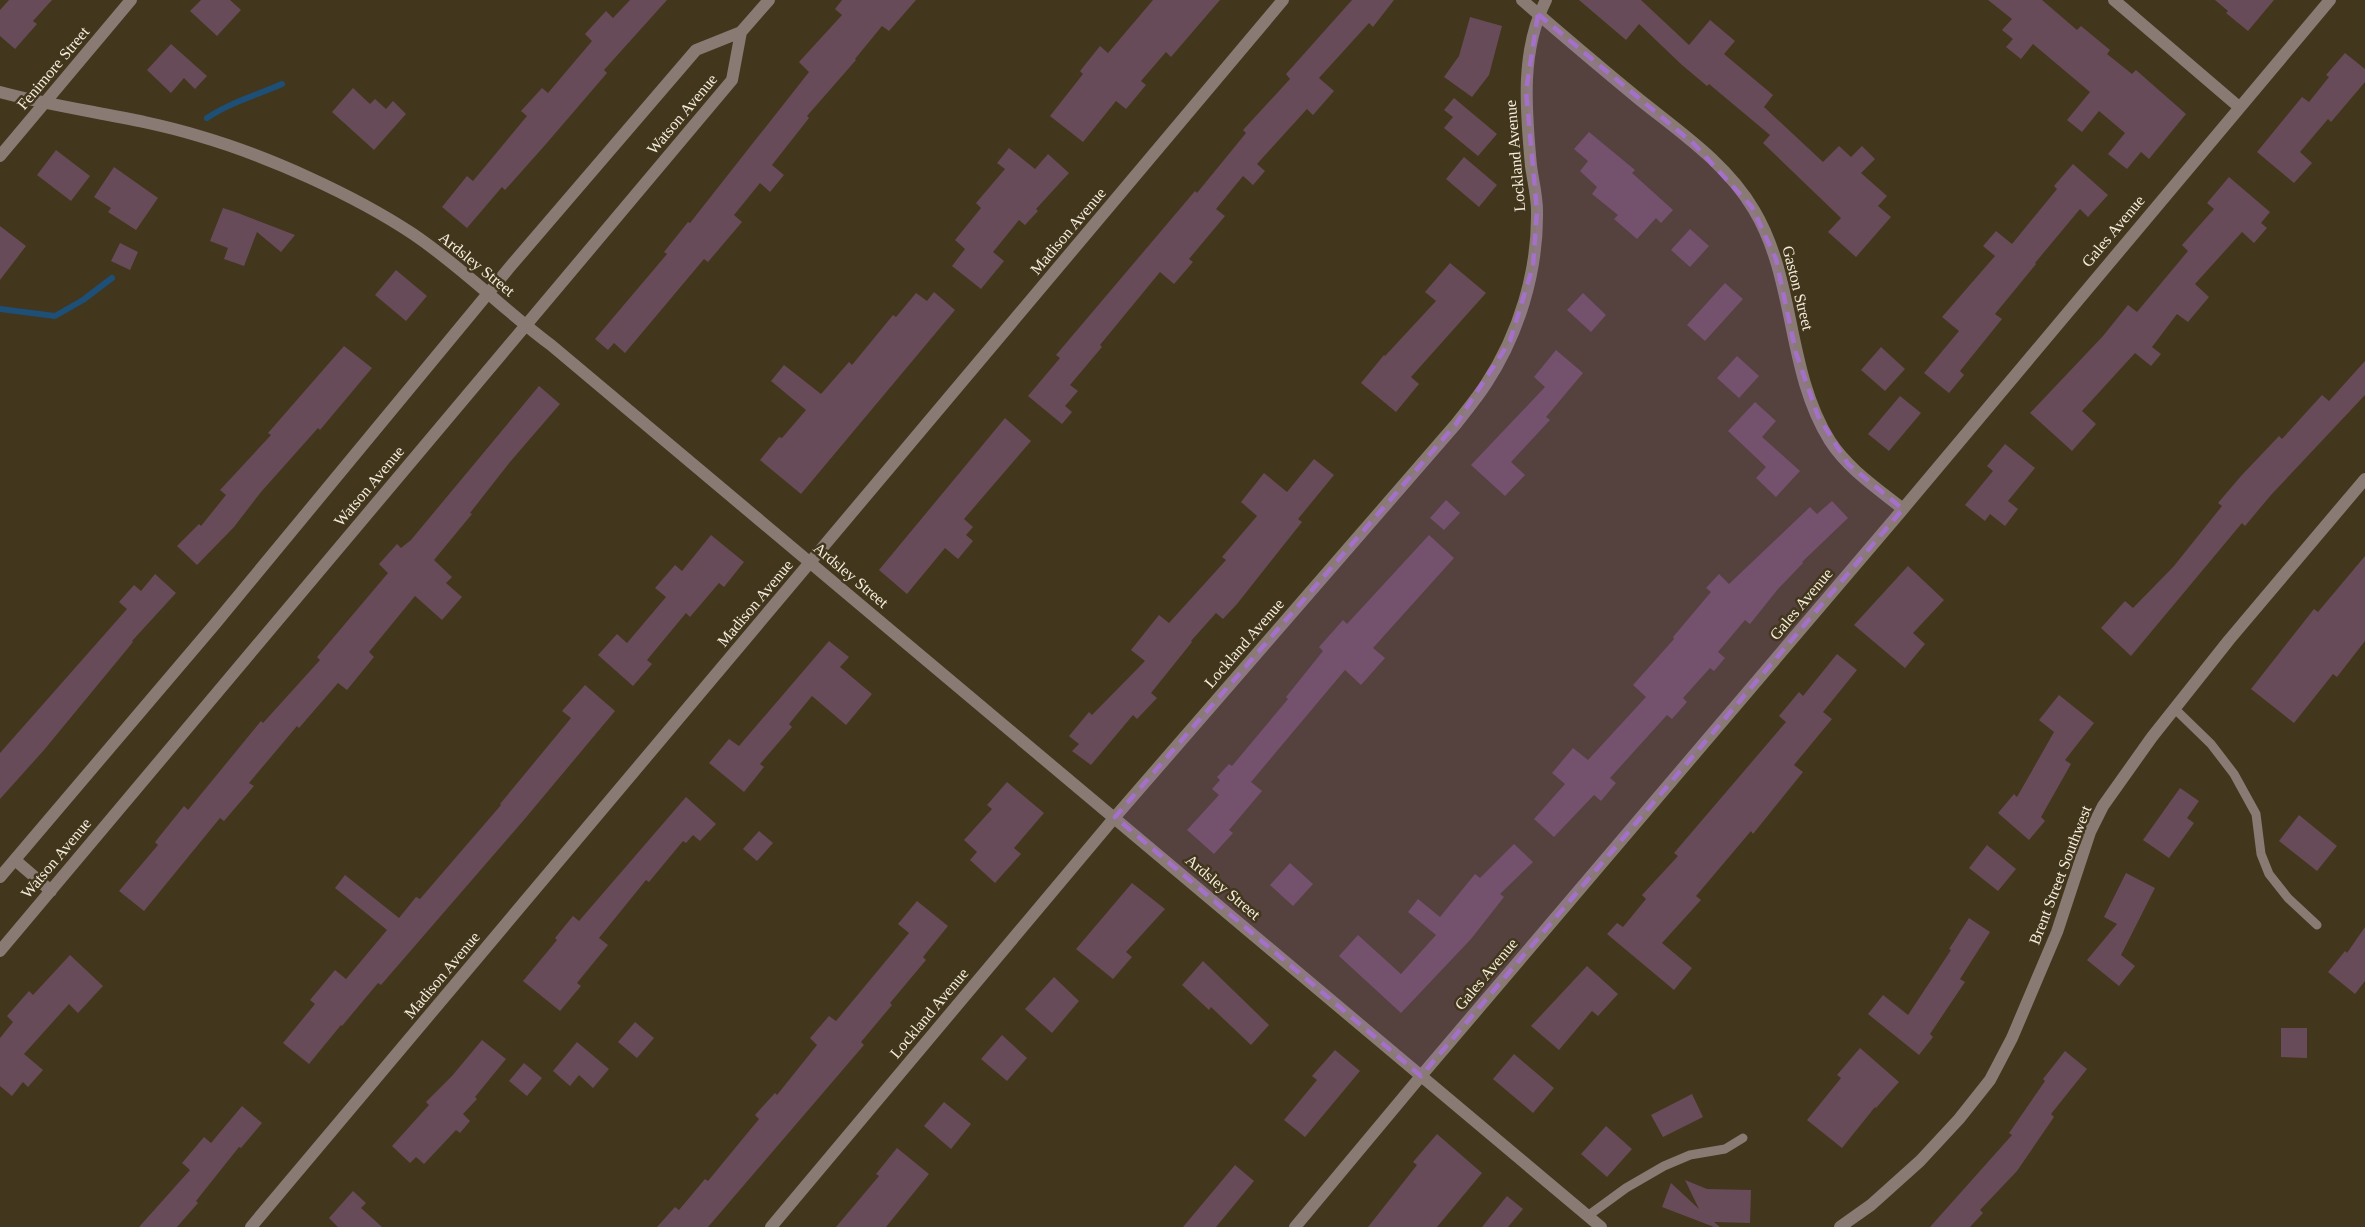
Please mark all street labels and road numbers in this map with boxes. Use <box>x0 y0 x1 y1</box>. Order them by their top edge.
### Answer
street label: Fenimore Street <box>14 23 93 113</box>
street label: Watson Avenue <box>644 71 720 157</box>
street label: Lockland Avenue <box>1502 99 1528 213</box>
street label: Madison Avenue <box>1027 184 1109 278</box>
street label: Gales Avenue <box>2078 192 2148 270</box>
street label: Ardsley Street <box>435 228 519 301</box>
street label: Gaston Street <box>1779 244 1817 333</box>
street label: Watson Avenue <box>331 443 407 529</box>
street label: Ardsley Street <box>810 539 892 612</box>
street label: Madison Avenue <box>714 556 796 650</box>
street label: Gales Avenue <box>1766 565 1836 643</box>
street label: Lockland Avenue <box>1201 595 1287 691</box>
street label: Brent Street Southwest <box>2026 803 2095 947</box>
street label: Watson Avenue <box>18 815 94 901</box>
street label: Ardsley Street <box>1182 851 1264 924</box>
street label: Madison Avenue <box>401 928 483 1022</box>
street label: Gales Avenue <box>1451 935 1521 1013</box>
street label: Lockland Avenue <box>886 965 972 1061</box>

